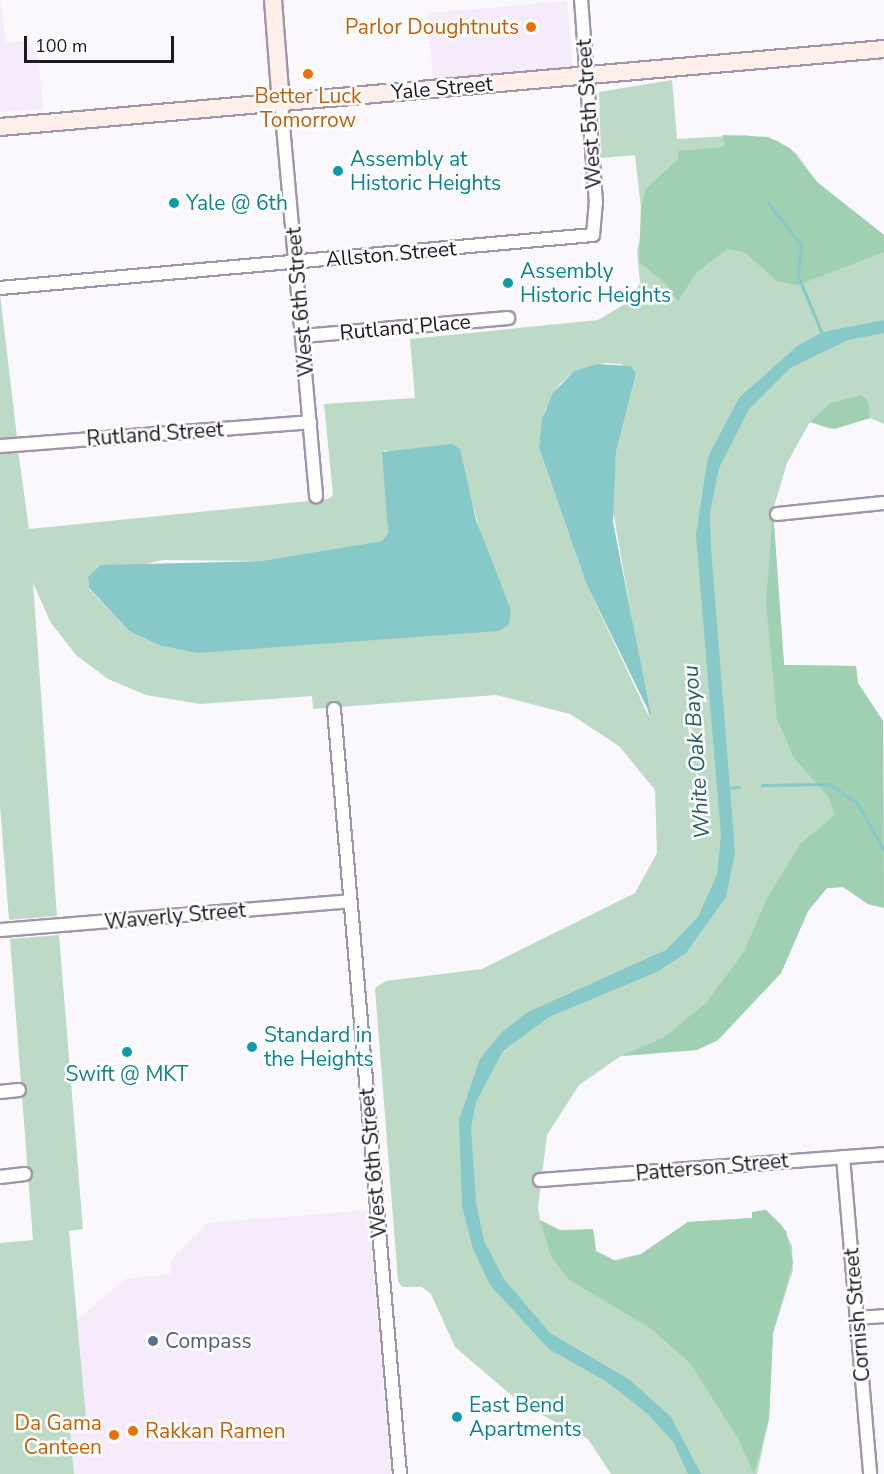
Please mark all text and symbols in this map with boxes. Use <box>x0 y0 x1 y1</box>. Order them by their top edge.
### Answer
place label: Parlor Doughtnuts <box>345 14 519 40</box>
marker: Parlor Doughtnuts <box>524 20 538 34</box>
scale bar <box>27 24 177 62</box>
text: 100 m <box>35 34 87 58</box>
street label: West 5th Street <box>571 38 607 190</box>
marker: Better Luck Tomorrow <box>301 67 315 81</box>
street label: Yale Street <box>390 71 494 105</box>
place label: Better Luck Tomorrow <box>255 83 361 133</box>
place label: Assembly at Historic Heights <box>350 146 501 196</box>
marker: Assembly at Historic Heights <box>331 164 345 178</box>
place label: Yale @ 6th <box>186 190 288 216</box>
marker: Yale @ 6th <box>167 196 181 210</box>
street label: West 6th Street <box>281 226 319 378</box>
street label: Allston Street <box>325 236 457 272</box>
place label: Assembly Historic Heights <box>520 258 671 308</box>
marker: Assembly Historic Heights <box>501 276 515 290</box>
street label: Rutland Place <box>338 309 472 345</box>
street label: Rutland Street <box>86 417 224 451</box>
water label: White Oak Bayou <box>678 664 716 840</box>
street label: Waverly Street <box>103 897 247 935</box>
place label: Standard in the Heights <box>264 1022 374 1072</box>
marker: Standard in the Heights <box>245 1040 259 1054</box>
marker: Swift @ MKT <box>120 1045 134 1059</box>
place label: Swift @ MKT <box>66 1061 188 1087</box>
street label: West 6th Street <box>354 1087 392 1239</box>
street label: Patterson Street <box>635 1148 789 1186</box>
street label: Cornish Street <box>839 1247 875 1383</box>
place label: Compass <box>165 1328 252 1354</box>
marker: Compass <box>146 1334 160 1348</box>
place label: East Bend Apartments <box>469 1392 582 1442</box>
place label: Da Gama Canteen <box>14 1410 102 1460</box>
marker: East Bend Apartments <box>450 1410 464 1424</box>
place label: Rakkan Ramen <box>145 1418 286 1444</box>
marker: Rakkan Ramen <box>126 1424 140 1438</box>
marker: Da Gama Canteen <box>107 1428 121 1442</box>

